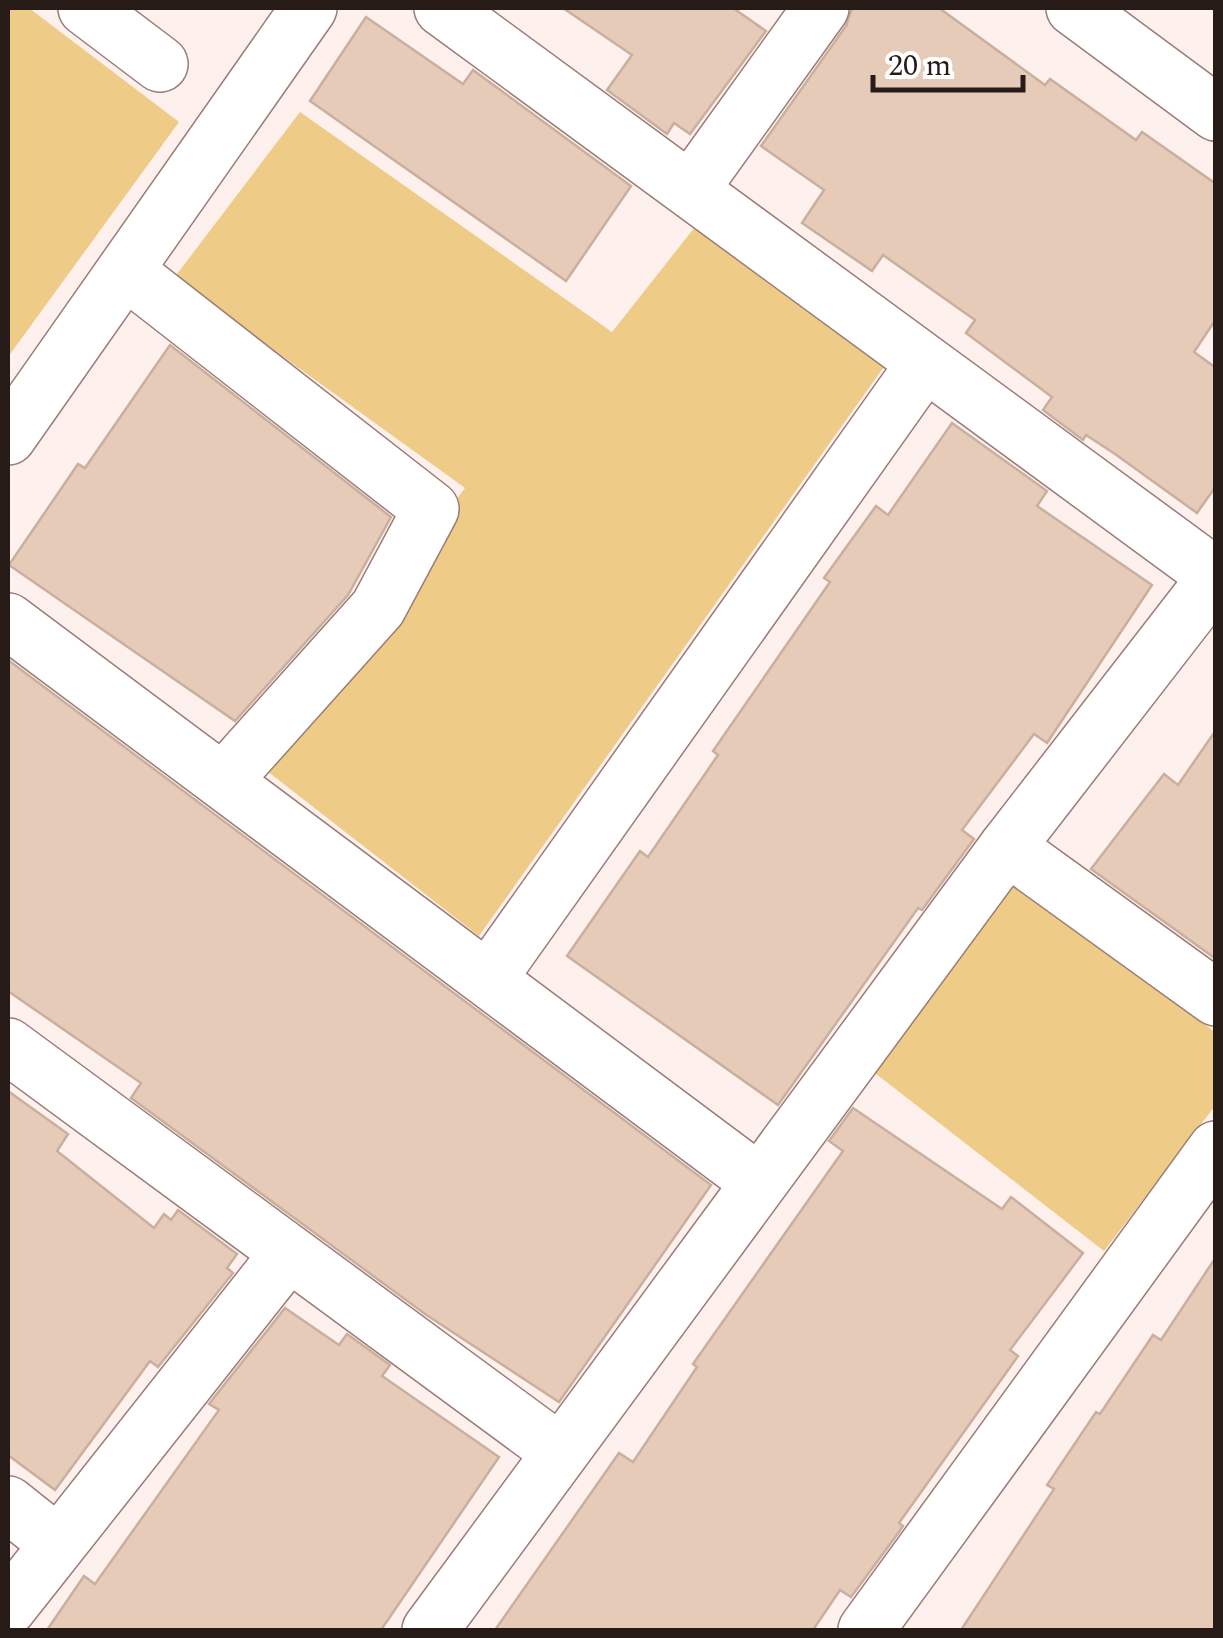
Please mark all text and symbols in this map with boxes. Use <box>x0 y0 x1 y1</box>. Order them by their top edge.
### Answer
scale bar <box>873 30 1023 92</box>
text: 20 m <box>888 43 951 89</box>

